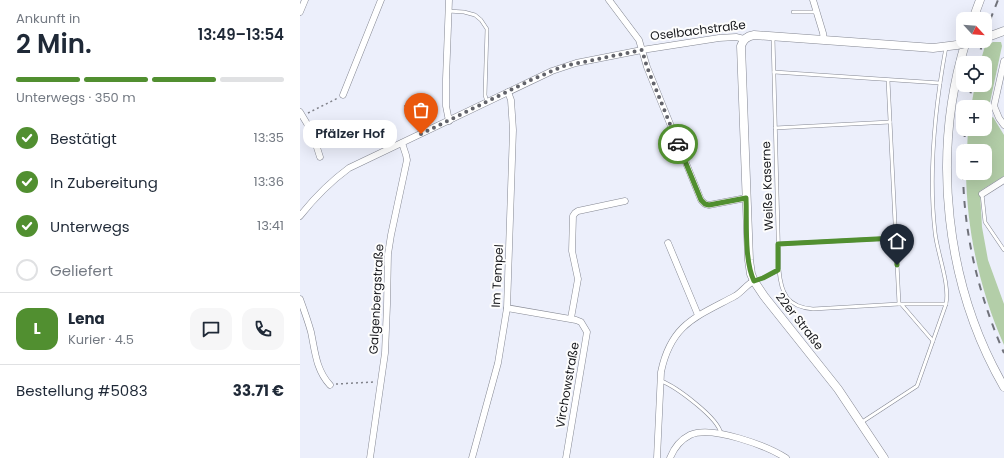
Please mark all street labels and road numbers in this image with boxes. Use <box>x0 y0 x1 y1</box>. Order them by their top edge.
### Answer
street label: Oselbachstraße <box>649 16 747 44</box>
street label: Weiße Kaserne <box>757 141 777 231</box>
street label: Galgenbergstraße <box>365 243 387 355</box>
street label: Im Tempel <box>487 244 507 308</box>
street label: 22er Straße <box>772 289 828 353</box>
street label: Virchowstraße <box>551 341 583 429</box>

